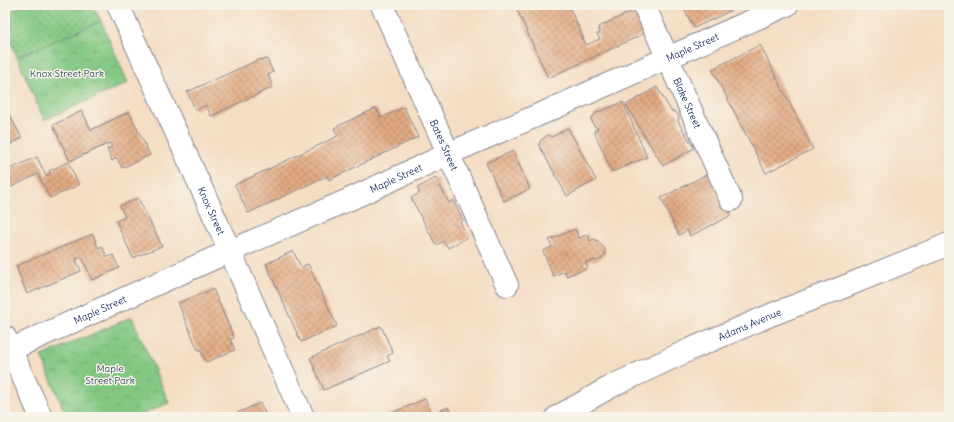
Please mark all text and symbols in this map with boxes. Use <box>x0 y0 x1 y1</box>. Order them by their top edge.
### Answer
street label: Maple Street <box>664 29 721 64</box>
park label: Knox Street Park <box>30 67 104 80</box>
street label: Blake Street <box>671 75 705 131</box>
street label: Bates Street <box>427 117 462 173</box>
street label: Maple Street <box>368 160 425 196</box>
street label: Knox Street <box>195 185 228 237</box>
street label: Maple Street <box>72 292 129 327</box>
street label: Adams Avenue <box>716 305 783 343</box>
park label: Maple Street Park <box>85 362 135 387</box>

